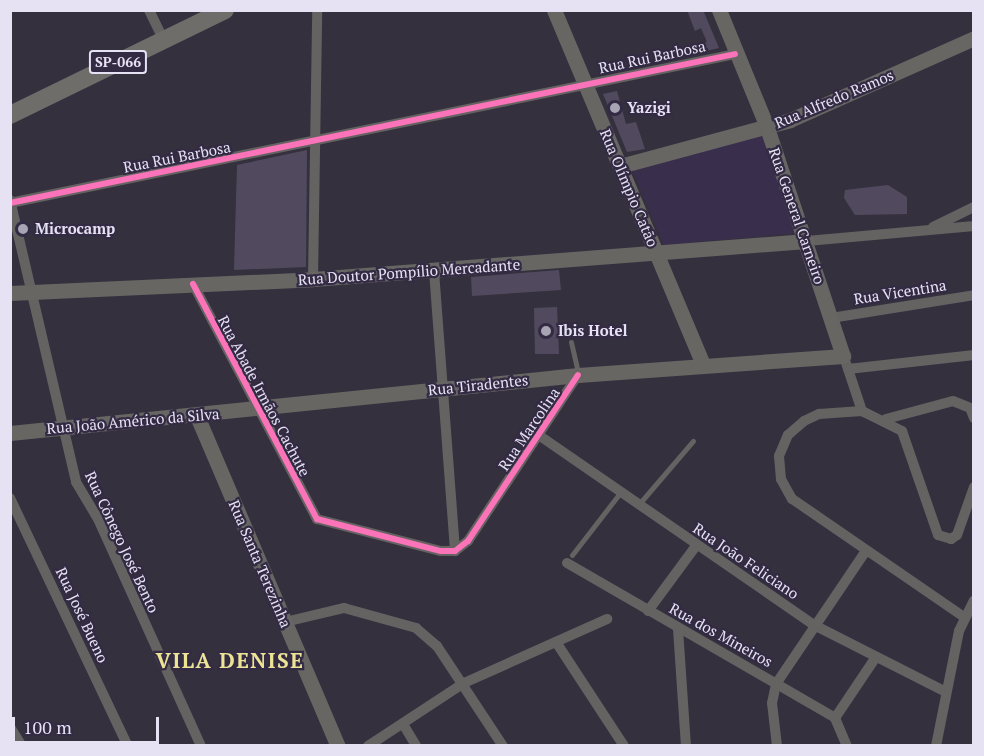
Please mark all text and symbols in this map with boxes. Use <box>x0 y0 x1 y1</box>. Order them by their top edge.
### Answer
street label: Rua Rui Barbosa <box>597 37 707 77</box>
road number: SP-066 <box>88 51 148 73</box>
street label: Rua Alfredo Ramos <box>772 66 896 132</box>
place label: Yazigi <box>627 99 671 117</box>
marker: Yazigi <box>608 101 622 115</box>
street label: Rua Olímpio Catão <box>596 126 662 250</box>
street label: Rua Rui Barbosa <box>122 138 232 176</box>
street label: Rua General Carneiro <box>765 145 829 287</box>
place label: Microcamp <box>35 220 115 238</box>
marker: Microcamp <box>16 222 30 236</box>
street label: Rua Doutor Pompílio Mercadante <box>297 255 521 289</box>
street label: Rua Vicentina <box>852 276 948 308</box>
street label: Rua Abade Irmãos Cachute <box>214 312 314 480</box>
place label: Ibis Hotel <box>558 322 628 340</box>
marker: Ibis Hotel <box>539 324 553 338</box>
street label: Rua Tiradentes <box>427 371 529 399</box>
street label: Rua Marcolina <box>495 384 563 474</box>
street label: Rua João Américo da Silva <box>46 404 220 438</box>
street label: Rua Cônego José Bento <box>81 468 163 616</box>
street label: Rua Santa Terezinha <box>225 498 295 630</box>
street label: Rua João Feliciano <box>690 519 802 603</box>
street label: Rua José Bueno <box>52 564 112 666</box>
street label: Rua dos Mineiros <box>666 599 776 671</box>
district label: VILA DENISE <box>155 647 305 673</box>
scale bar <box>15 705 162 743</box>
text: 100 m <box>23 715 72 739</box>

